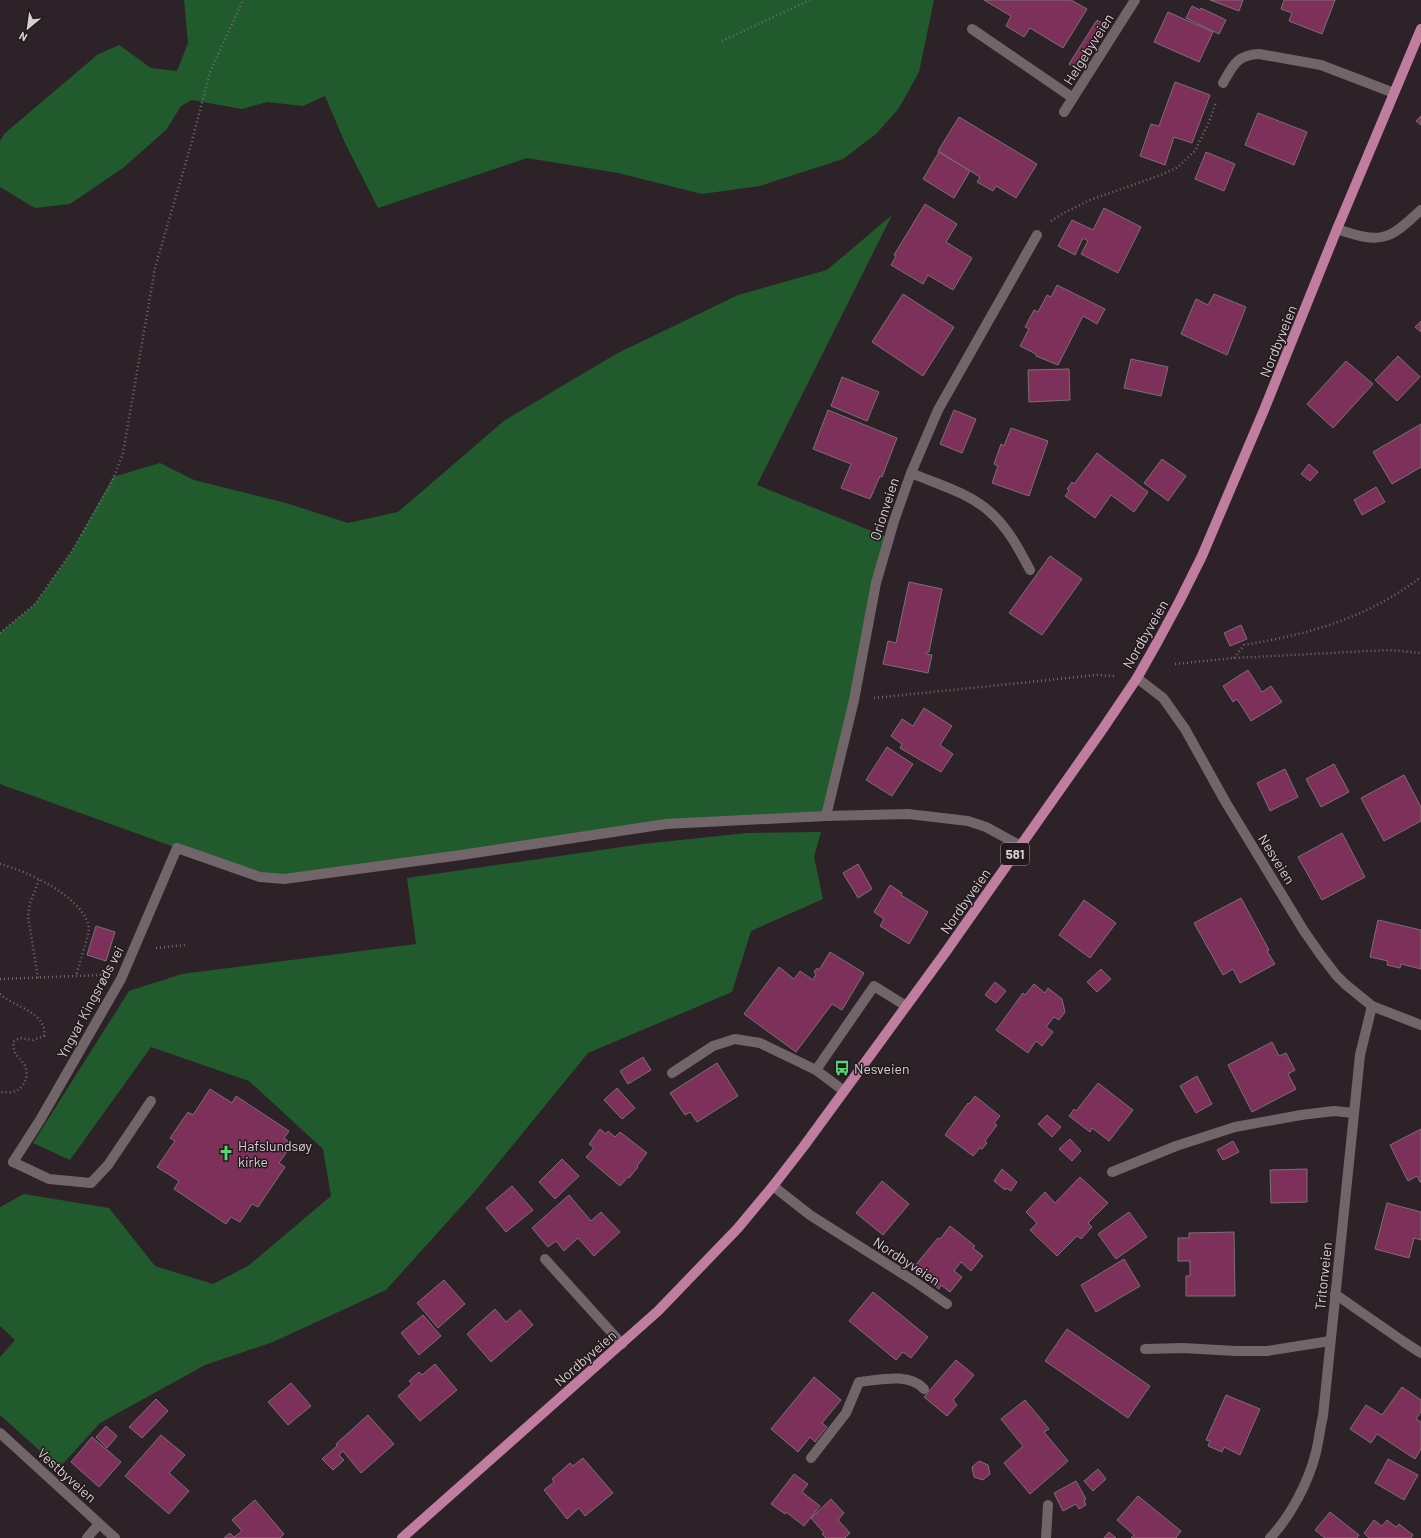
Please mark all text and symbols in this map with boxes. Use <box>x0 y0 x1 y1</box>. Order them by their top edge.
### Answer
north arrow <box>8 8 48 48</box>
street label: Helgebyveien <box>1059 10 1117 88</box>
text: N <box>17 30 29 45</box>
street label: Nordbyveien <box>1256 302 1300 380</box>
street label: Orionveien <box>866 476 902 542</box>
street label: Nordbyveien <box>1119 597 1171 671</box>
street label: Nesveien <box>1255 831 1299 887</box>
road number: 581 <box>1001 843 1029 865</box>
street label: Nordbyveien <box>936 865 994 937</box>
street label: Yngvar Kingsrøds vei <box>53 943 127 1061</box>
bus stop icon: Nesveien <box>833 1059 851 1077</box>
place label: Nesveien <box>854 1060 910 1077</box>
place label: Hafslundsøy kirke <box>238 1137 312 1170</box>
church icon: Hafslundsøy kirke <box>217 1144 235 1162</box>
street label: Nordbyveien <box>870 1233 944 1289</box>
street label: Tritonveien <box>1311 1241 1335 1311</box>
street label: Nordbyveien <box>551 1327 619 1389</box>
street label: Vestbyveien <box>34 1444 100 1506</box>

